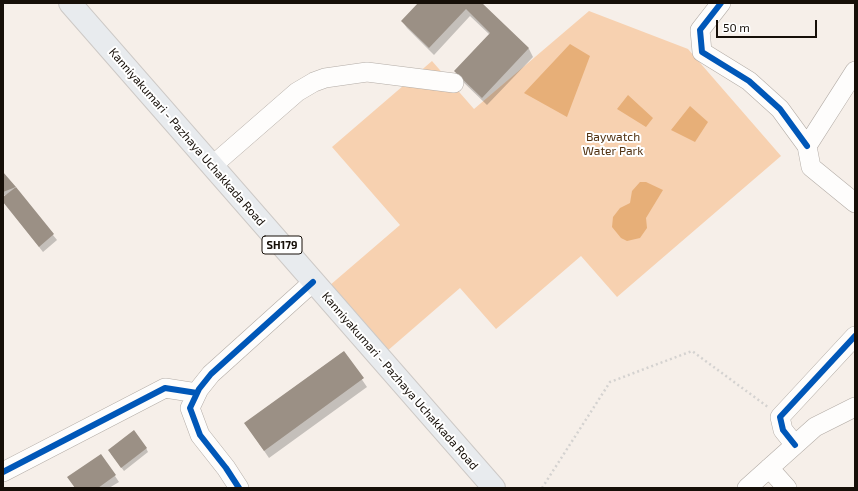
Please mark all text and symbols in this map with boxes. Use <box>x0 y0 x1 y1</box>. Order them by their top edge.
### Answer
scale bar <box>718 12 819 38</box>
text: 50 m <box>723 20 750 34</box>
street label: Kanniyakumari - Pazhaya Uchakkada Road <box>106 45 268 229</box>
park label: Baywatch Water Park <box>583 130 643 158</box>
road number: SH179 <box>262 236 302 254</box>
street label: Kanniyakumari - Pazhaya Uchakkada Road <box>319 289 481 473</box>

